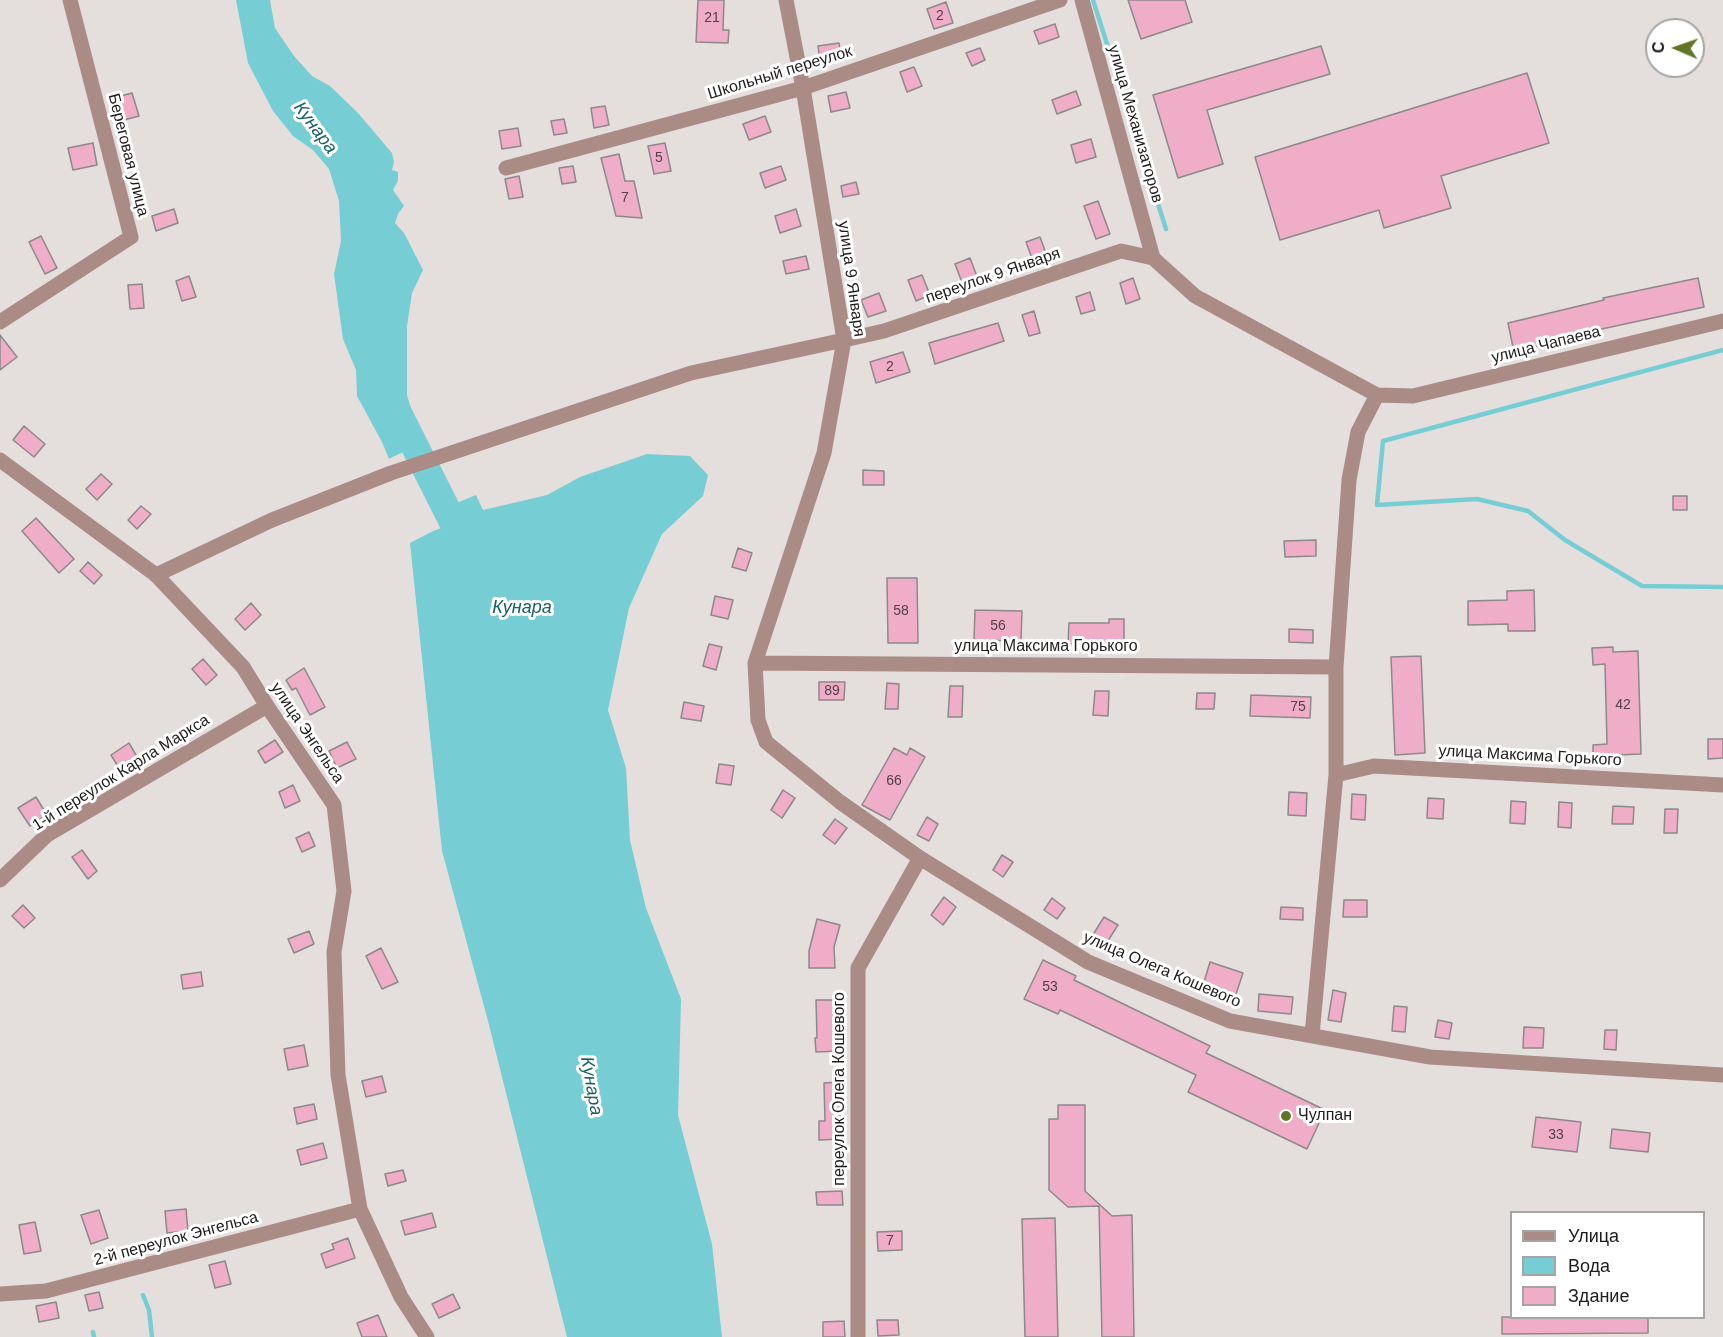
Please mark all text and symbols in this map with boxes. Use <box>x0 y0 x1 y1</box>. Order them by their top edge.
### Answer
house number: 2 <box>936 8 944 24</box>
house number: 21 <box>704 10 720 26</box>
north arrow <box>1645 18 1705 78</box>
text: С <box>1650 41 1667 53</box>
street label: Школьный переулок <box>705 42 855 104</box>
street label: улица Механизаторов <box>1103 43 1167 205</box>
street label: Береговая улица <box>103 92 153 218</box>
water label: Кунара <box>289 98 341 158</box>
house number: 5 <box>655 150 663 166</box>
house number: 7 <box>621 190 629 206</box>
street label: улица 9 Января <box>833 220 869 338</box>
street label: переулок 9 Января <box>923 244 1063 308</box>
street label: улица Чапаева <box>1490 322 1602 368</box>
house number: 2 <box>886 359 894 375</box>
water label: Кунара <box>492 597 552 619</box>
house number: 58 <box>893 603 909 619</box>
house number: 56 <box>990 618 1006 634</box>
street label: улица Максима Горького <box>954 637 1138 657</box>
street label: улица Энгельса <box>266 679 348 787</box>
house number: 89 <box>824 683 840 699</box>
house number: 42 <box>1615 697 1631 713</box>
house number: 75 <box>1290 699 1306 715</box>
street label: 1-й переулок Карла Маркса <box>29 711 213 835</box>
street label: улица Максима Горького <box>1438 742 1622 770</box>
house number: 66 <box>886 773 902 789</box>
street label: улица Олега Кошевого <box>1080 928 1244 1012</box>
house number: 53 <box>1042 979 1058 995</box>
street label: переулок Олега Кошевого <box>830 992 850 1186</box>
water label: Кунара <box>575 1055 607 1117</box>
place label: Чулпан <box>1298 1106 1352 1126</box>
marker: Чулпан <box>1279 1109 1293 1123</box>
house number: 33 <box>1548 1127 1564 1143</box>
street label: 2-й переулок Энгельса <box>92 1208 260 1270</box>
legend <box>1510 1211 1705 1319</box>
text: Улица <box>1568 1226 1619 1246</box>
house number: 7 <box>886 1233 894 1249</box>
text: Вода <box>1568 1256 1610 1276</box>
text: Здание <box>1568 1286 1629 1306</box>

